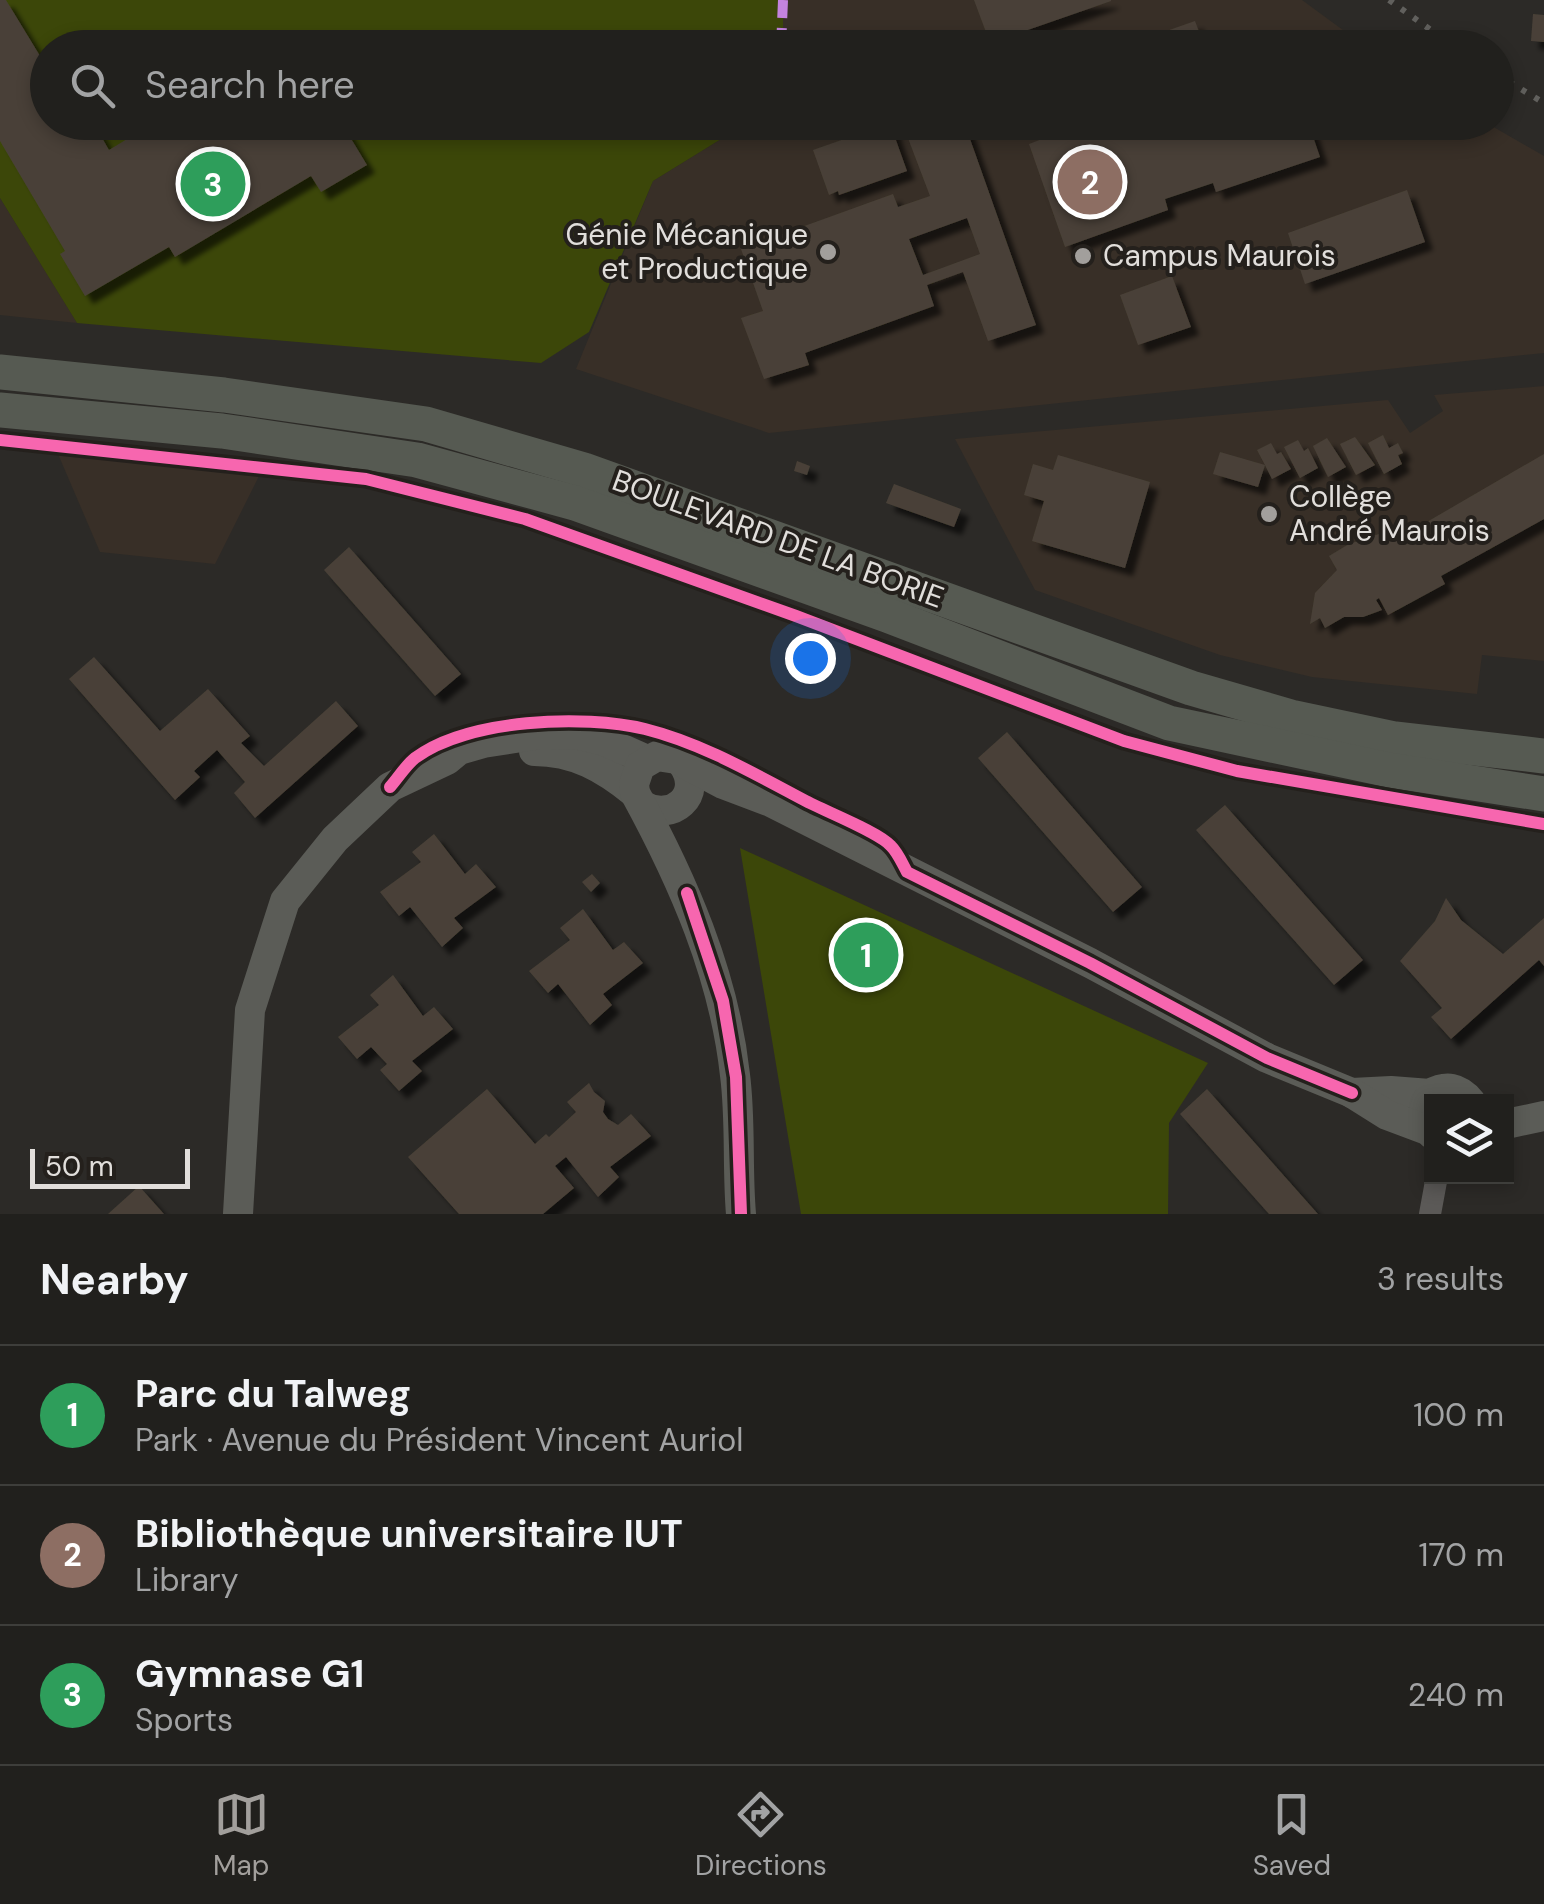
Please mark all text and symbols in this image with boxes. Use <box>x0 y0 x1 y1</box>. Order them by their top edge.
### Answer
search box <box>30 30 1514 140</box>
icon: search <box>65 58 120 113</box>
text: Search here <box>145 60 355 110</box>
pin: 2 <box>1058 144 1122 220</box>
pin: 3 <box>180 146 246 222</box>
place label: Génie Mécanique et Productique <box>566 215 808 288</box>
place label: Campus Maurois <box>1103 236 1336 275</box>
marker: Génie Mécanique et Productique <box>817 241 839 263</box>
marker: Campus Maurois <box>1072 245 1094 267</box>
street label: BOULEVARD DE LA BORIE <box>607 460 949 617</box>
place label: Collège André Maurois <box>1289 477 1490 550</box>
marker: Collège André Maurois <box>1258 503 1280 525</box>
your location <box>785 633 836 684</box>
pin: 1 <box>834 918 898 992</box>
map controls <box>1424 1094 1514 1184</box>
button: layers <box>1424 1094 1514 1184</box>
scale bar <box>30 1144 190 1188</box>
text: 50 m <box>45 1148 114 1185</box>
text: Nearby <box>40 1252 189 1307</box>
text: 3 results <box>1377 1258 1504 1300</box>
text: Parc du Talweg <box>135 1369 411 1419</box>
text: 1 <box>67 1394 78 1436</box>
text: 100 m <box>1413 1394 1504 1436</box>
text: Park · Avenue du Président Vincent Auriol <box>135 1419 743 1461</box>
text: Bibliothèque universitaire IUT <box>135 1509 683 1559</box>
text: 2 <box>63 1534 82 1576</box>
text: 170 m <box>1418 1534 1504 1576</box>
text: Library <box>135 1559 238 1601</box>
text: Gymnase G1 <box>135 1649 364 1699</box>
text: 3 <box>63 1674 82 1716</box>
text: 240 m <box>1408 1674 1504 1716</box>
text: Sports <box>135 1699 233 1741</box>
tab: Map <box>213 1787 269 1884</box>
tab: Directions <box>695 1787 827 1884</box>
tab: Saved <box>1253 1787 1331 1884</box>

